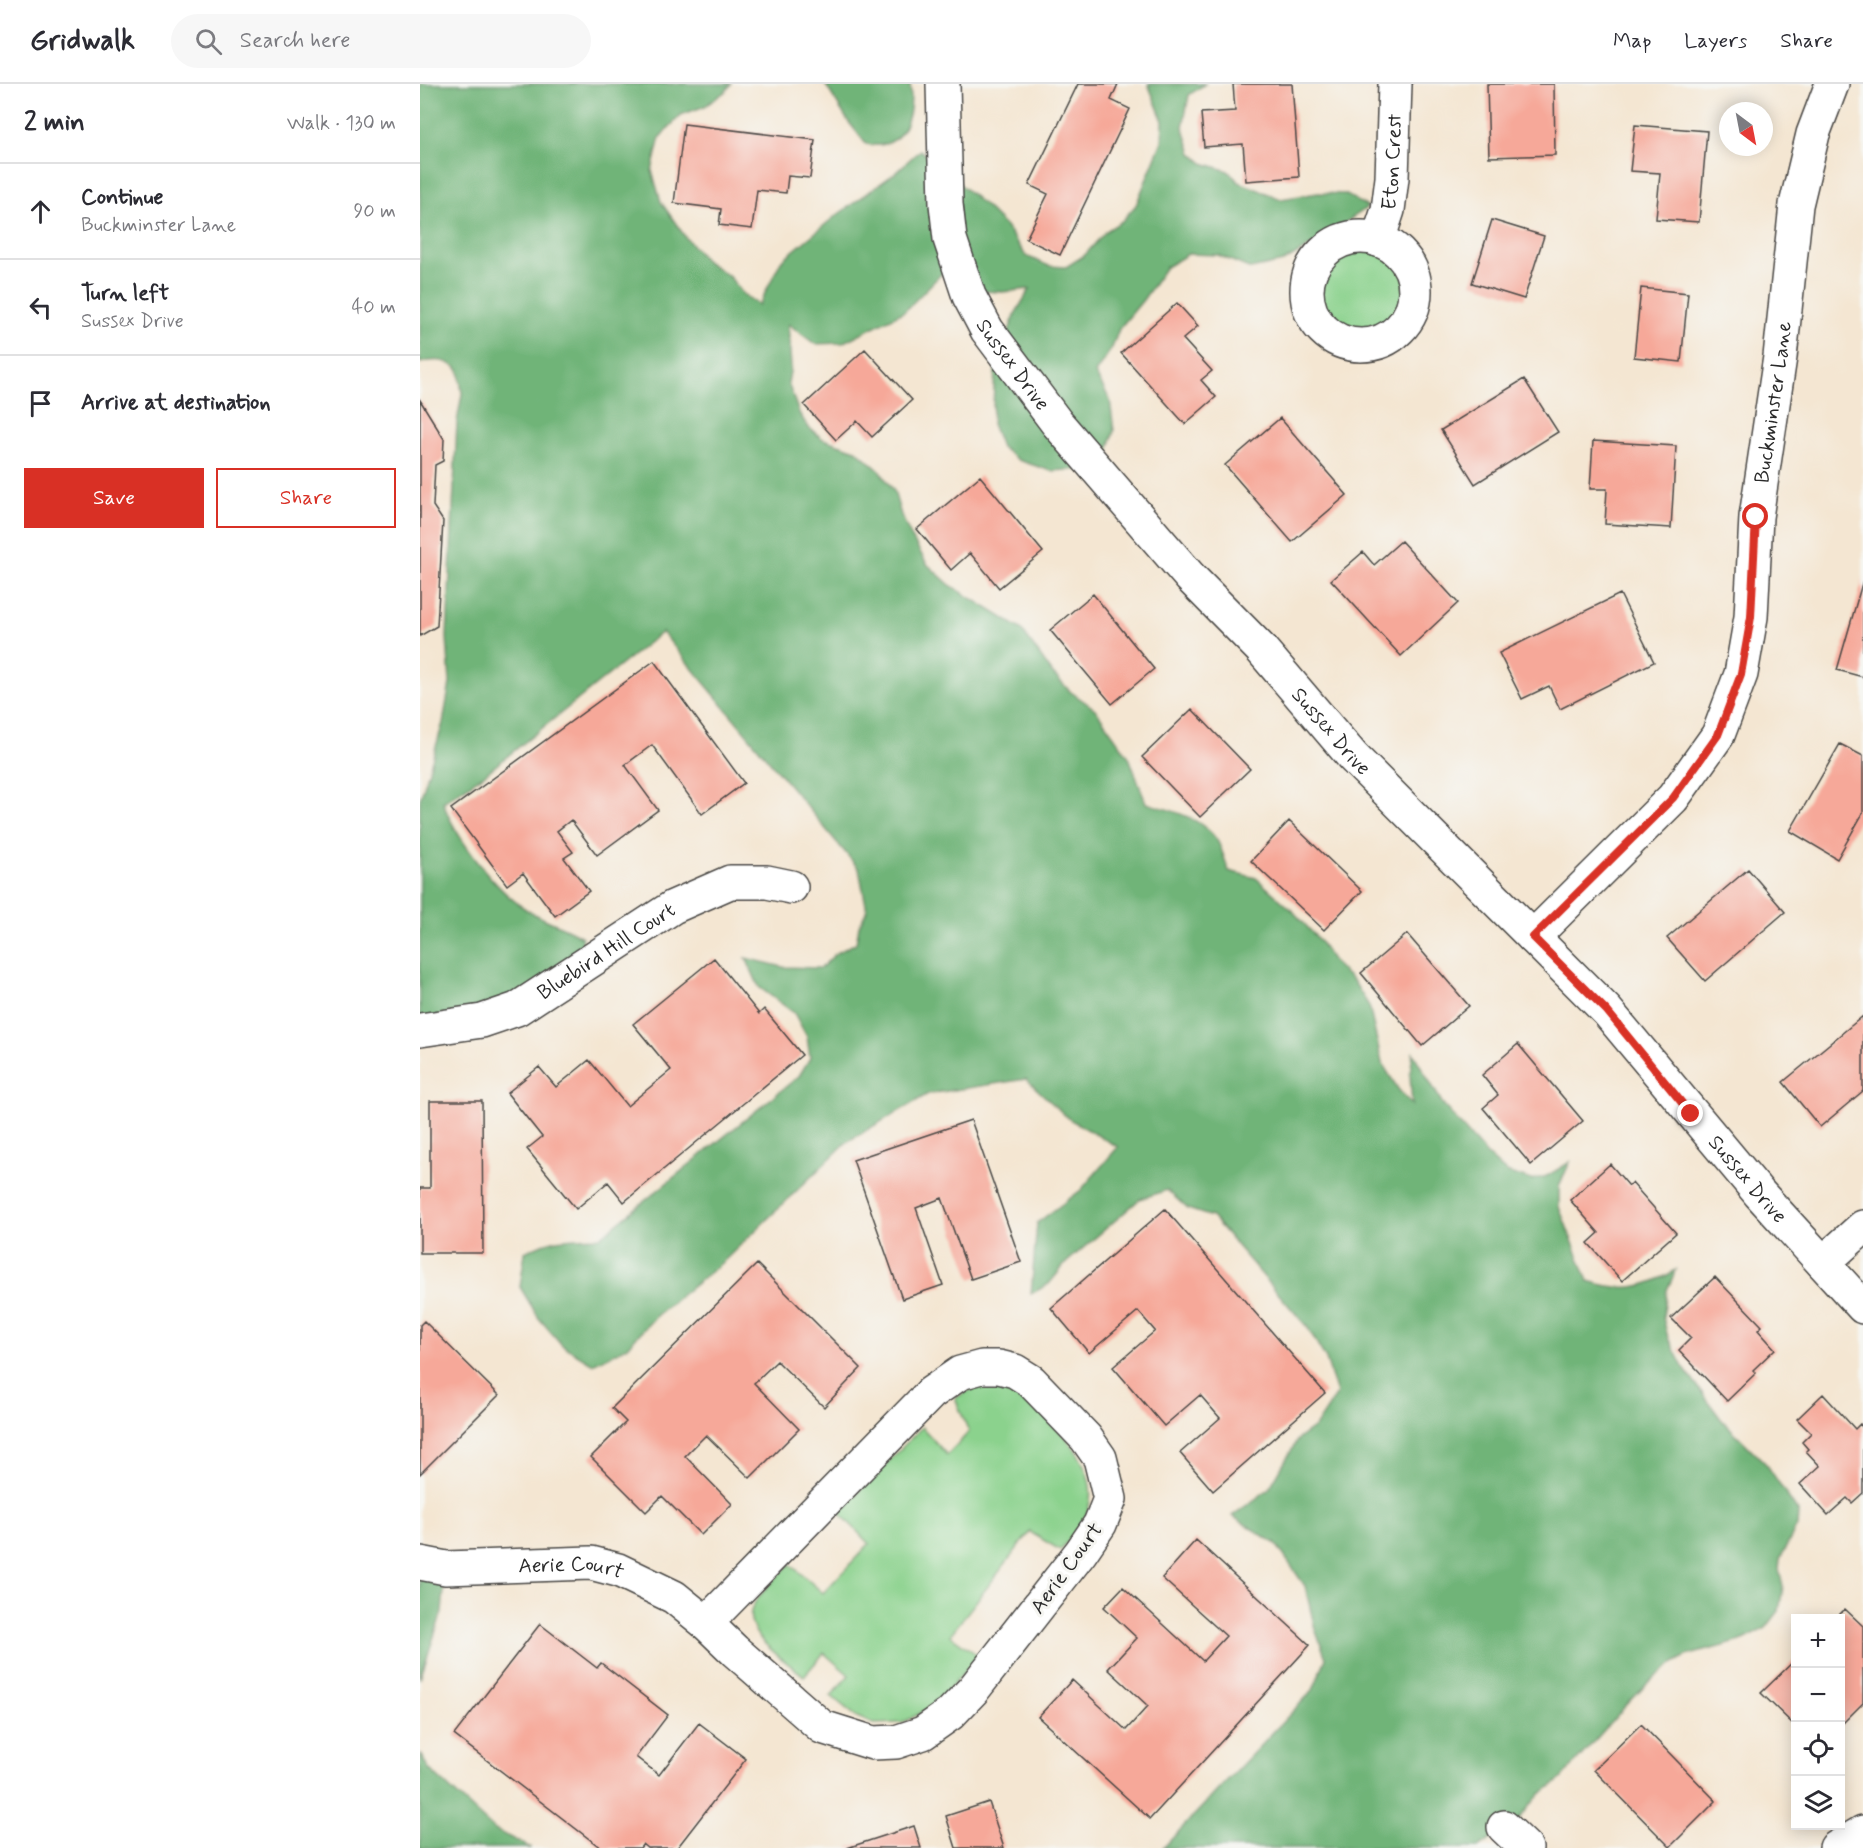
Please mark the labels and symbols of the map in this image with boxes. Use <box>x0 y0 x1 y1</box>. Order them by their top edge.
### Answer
north arrow <box>1719 102 1773 156</box>
street label: Eton Crest <box>1375 113 1409 212</box>
street label: Sussex Drive <box>969 314 1056 417</box>
street label: Buckminster Lane <box>1748 320 1799 485</box>
route start <box>1742 503 1768 529</box>
street label: Sussex Drive <box>1285 682 1377 782</box>
street label: Bluebird Hill Court <box>532 896 681 1007</box>
route end <box>1677 1100 1703 1126</box>
street label: Sussex Drive <box>1701 1129 1793 1230</box>
street label: Aerie Court <box>1024 1517 1109 1620</box>
street label: Aerie Court <box>518 1550 629 1586</box>

